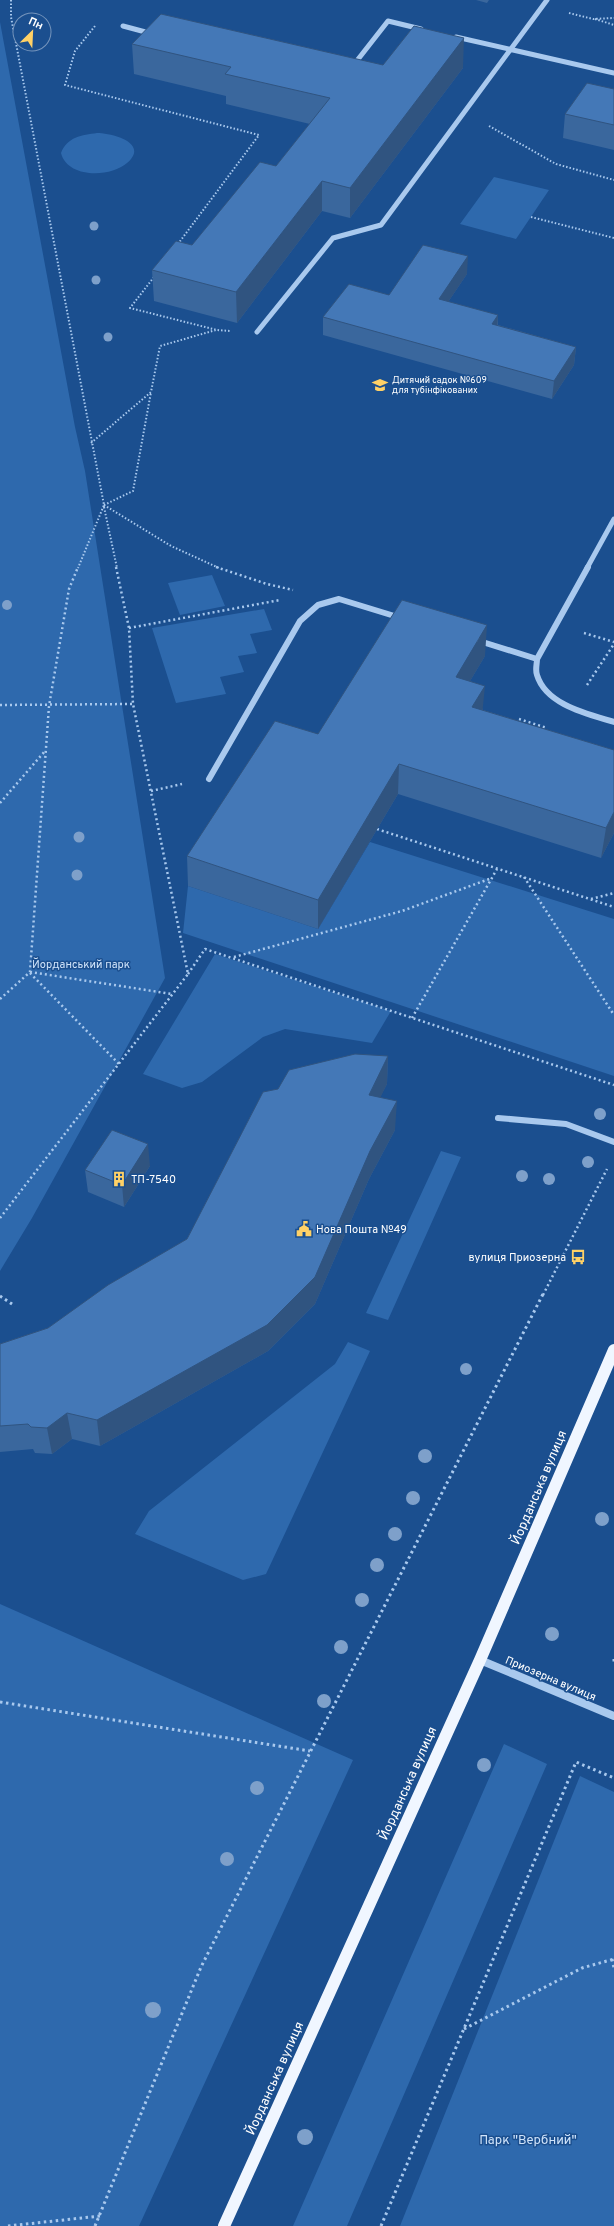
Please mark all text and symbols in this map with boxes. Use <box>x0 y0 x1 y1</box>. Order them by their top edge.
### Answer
north arrow <box>12 12 52 52</box>
text: Пн <box>26 14 45 33</box>
place label: Дитячий садок №609 для тубінфікованих <box>392 375 487 396</box>
school or university icon: Дитячий садок №609 для тубінфікованих <box>371 376 389 394</box>
park label: Йорданський парк <box>32 957 130 972</box>
building icon: ТП-7540 <box>110 1170 128 1188</box>
place label: ТП-7540 <box>131 1173 176 1187</box>
public building icon: Нова Пошта №49 <box>295 1220 313 1238</box>
place label: Нова Пошта №49 <box>316 1223 407 1237</box>
bus stop icon: вулиця Приозерна <box>569 1248 587 1266</box>
place label: вулиця Приозерна <box>468 1251 566 1265</box>
street label: Йорданська вулиця <box>507 1427 571 1547</box>
street label: Приозерна вулиця <box>503 1653 598 1704</box>
street label: Йорданська вулиця <box>375 1724 441 1843</box>
street label: Йорданська вулиця <box>242 2019 308 2138</box>
park label: Парк "Вербний" <box>479 2133 577 2149</box>

